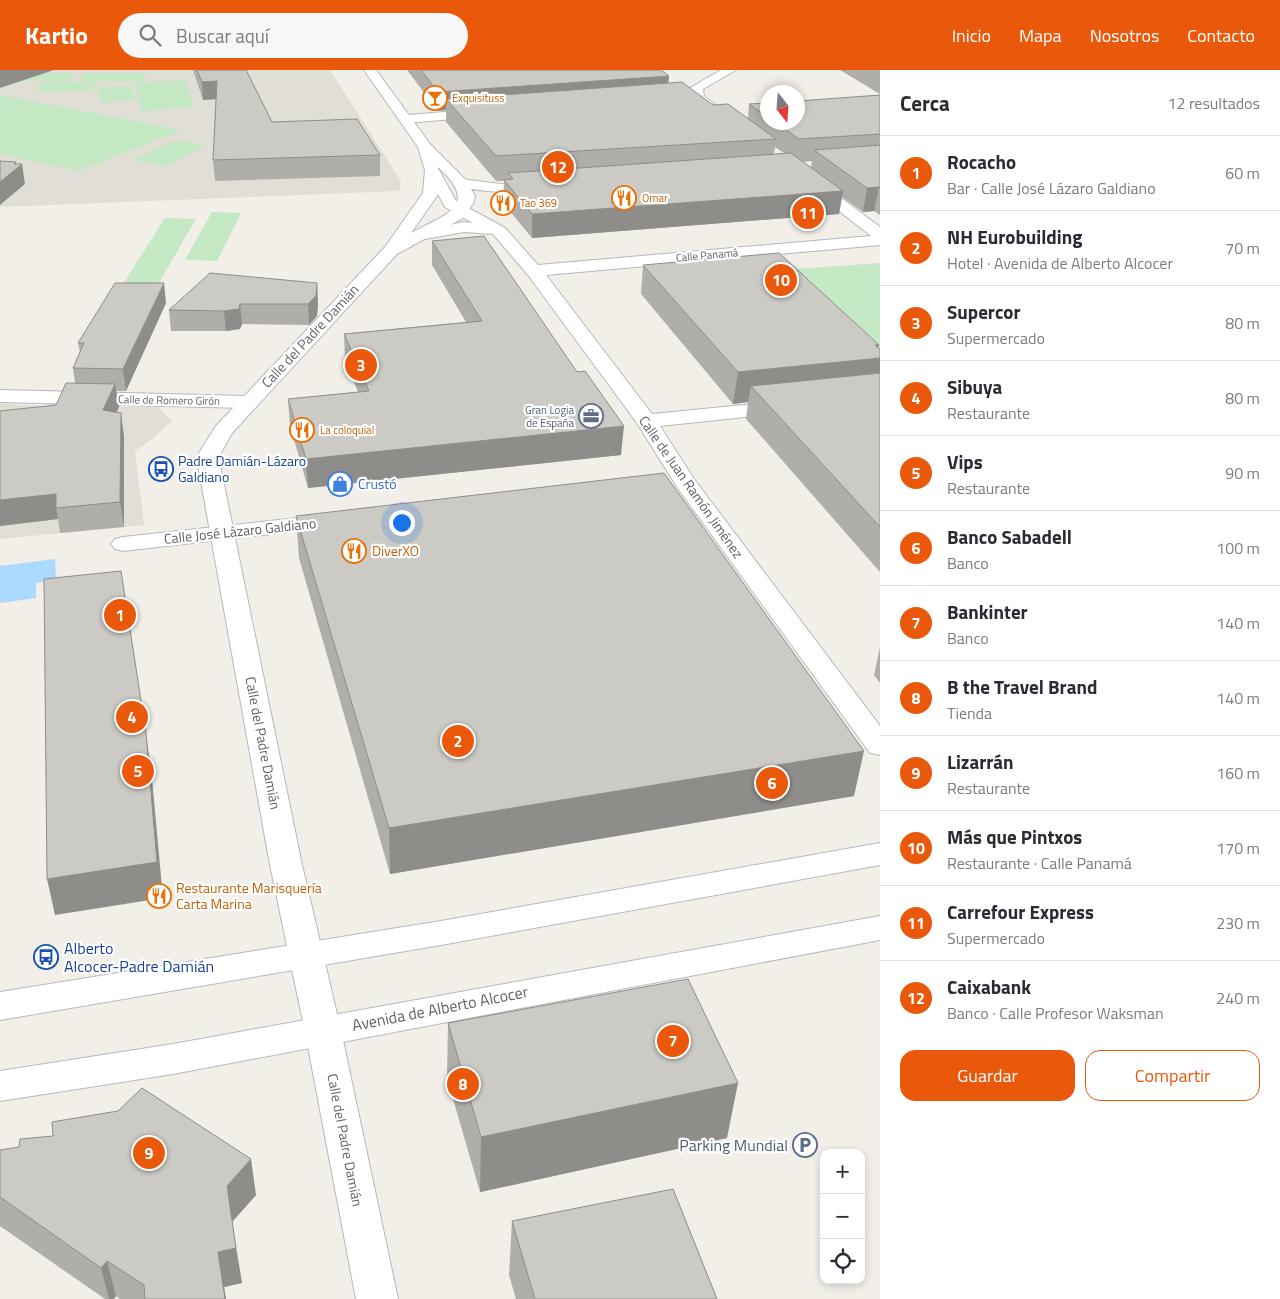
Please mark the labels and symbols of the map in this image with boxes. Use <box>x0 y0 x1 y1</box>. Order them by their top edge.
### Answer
bar icon: Exquisituss <box>422 85 448 111</box>
north arrow <box>760 85 805 130</box>
place label: Exquisituss <box>452 90 504 106</box>
pin: 12 <box>542 148 574 186</box>
restaurant icon: Omar <box>611 185 637 211</box>
restaurant icon: Tao 369 <box>490 190 516 216</box>
place label: Omar <box>642 190 668 206</box>
pin: 11 <box>792 194 824 232</box>
place label: Tao 369 <box>520 195 557 211</box>
street label: Calle Panamá <box>675 244 739 266</box>
pin: 10 <box>765 261 797 299</box>
street label: Calle del Padre Damián <box>256 279 363 392</box>
pin: 3 <box>345 346 377 384</box>
street label: Calle de Romero Girón <box>118 391 220 409</box>
place label: Gran Logia de España <box>525 402 574 431</box>
office icon: Gran Logia de España <box>578 403 604 429</box>
street label: Calle de Juan Ramón Jiménez <box>634 411 749 562</box>
restaurant icon: La coloquial <box>289 417 315 443</box>
place label: La coloquial <box>320 422 374 438</box>
place label: Padre Damián-Lázaro Galdiano <box>178 450 306 487</box>
bus stop icon: Padre Damián-Lázaro Galdiano <box>148 456 174 482</box>
shop icon: Crustó <box>327 471 353 497</box>
place label: Crustó <box>358 473 397 494</box>
your location <box>389 510 415 536</box>
street label: Calle José Lázaro Galdiano <box>163 512 317 549</box>
restaurant icon: DiverXO <box>341 538 367 564</box>
place label: DiverXO <box>372 540 419 561</box>
pin: 1 <box>104 596 136 634</box>
street label: Calle del Padre Damián <box>240 675 287 811</box>
pin: 4 <box>116 698 148 736</box>
pin: 2 <box>442 722 474 760</box>
pin: 5 <box>122 752 154 790</box>
pin: 6 <box>756 764 788 802</box>
place label: Restaurante Marisquería Carta Marina <box>176 877 322 914</box>
restaurant icon: Restaurante Marisquería Carta Marina <box>146 883 172 909</box>
place label: Alberto Alcocer-Padre Damián <box>64 936 214 978</box>
bus stop icon: Alberto Alcocer-Padre Damián <box>33 944 59 970</box>
street label: Avenida de Alberto Alcocer <box>350 979 531 1037</box>
pin: 7 <box>657 1022 689 1060</box>
pin: 8 <box>447 1065 479 1103</box>
street label: Calle del Padre Damián <box>322 1072 369 1208</box>
parking icon: Parking Mundial <box>792 1132 818 1158</box>
place label: Parking Mundial <box>679 1133 788 1157</box>
pin: 9 <box>133 1134 165 1172</box>

